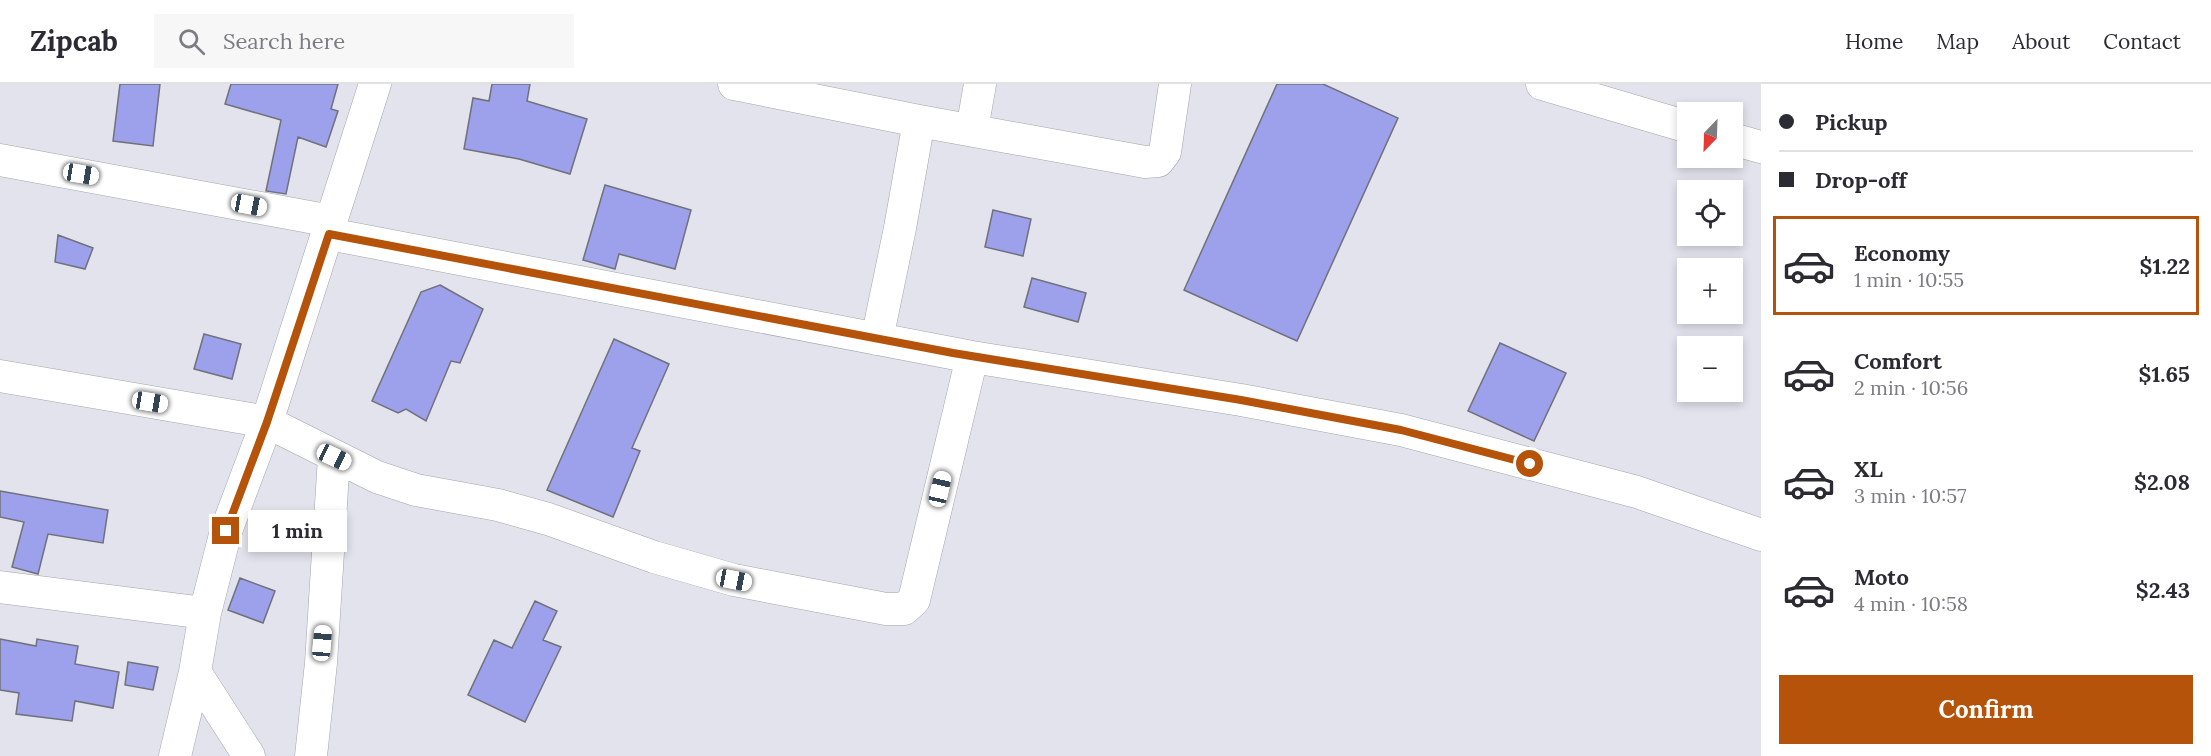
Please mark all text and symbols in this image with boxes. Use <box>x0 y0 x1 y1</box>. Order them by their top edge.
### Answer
search box <box>154 14 574 68</box>
text: Zipcab <box>30 23 118 59</box>
icon: search <box>175 25 208 58</box>
text: Search here <box>223 27 345 55</box>
text: Home <box>1845 28 1903 55</box>
text: Map <box>1936 28 1979 55</box>
text: About <box>2012 28 2070 55</box>
text: Contact <box>2103 28 2181 55</box>
north arrow <box>1677 102 1743 168</box>
map controls <box>1677 102 1743 402</box>
text: Pickup <box>1815 108 1888 136</box>
car <box>62 162 100 186</box>
text: Drop-off <box>1815 166 1907 194</box>
button: locate <box>1677 180 1743 246</box>
car <box>230 193 268 217</box>
icon: car <box>1782 239 1836 293</box>
text: Economy <box>1854 239 1950 267</box>
text: $1.22 <box>2140 252 2190 280</box>
button: + <box>1677 258 1743 324</box>
text: 1 min · 10:55 <box>1854 267 1964 292</box>
button: − <box>1677 336 1743 402</box>
icon: car <box>1782 347 1836 401</box>
text: Comfort <box>1854 347 1942 375</box>
text: $1.65 <box>2138 360 2190 388</box>
text: 2 min · 10:56 <box>1854 375 1968 400</box>
car <box>131 390 169 414</box>
car <box>314 441 354 473</box>
route start <box>1516 450 1543 477</box>
icon: car <box>1782 455 1836 509</box>
text: XL <box>1854 455 1883 483</box>
text: $2.08 <box>2134 468 2190 496</box>
car <box>927 469 953 509</box>
text: 3 min · 10:57 <box>1854 483 1966 508</box>
callout: 1 min <box>247 510 346 552</box>
route end <box>212 517 239 544</box>
text: 1 min <box>272 518 323 543</box>
icon: car <box>1782 563 1836 617</box>
text: Moto <box>1854 563 1909 591</box>
car <box>715 568 753 592</box>
text: $2.43 <box>2136 576 2190 604</box>
text: 4 min · 10:58 <box>1854 591 1968 616</box>
car <box>311 624 333 662</box>
button: Confirm <box>1779 675 2193 744</box>

